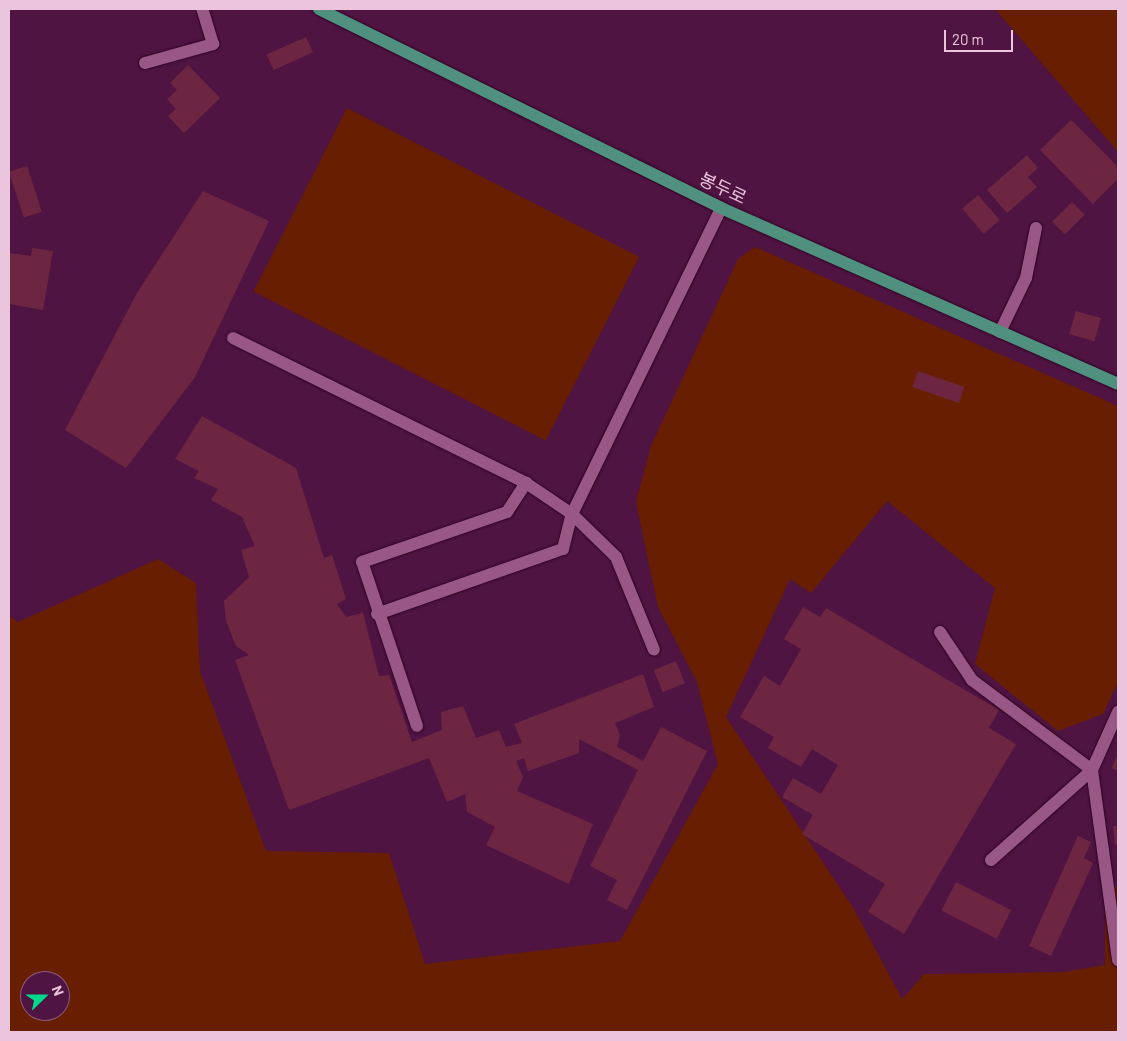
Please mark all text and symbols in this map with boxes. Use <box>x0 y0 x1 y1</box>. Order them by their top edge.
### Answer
scale bar <box>947 20 1016 52</box>
text: 20 m <box>952 30 984 48</box>
street label: 봉두로 <box>696 168 750 208</box>
north arrow <box>20 971 70 1021</box>
text: N <box>49 983 68 998</box>

